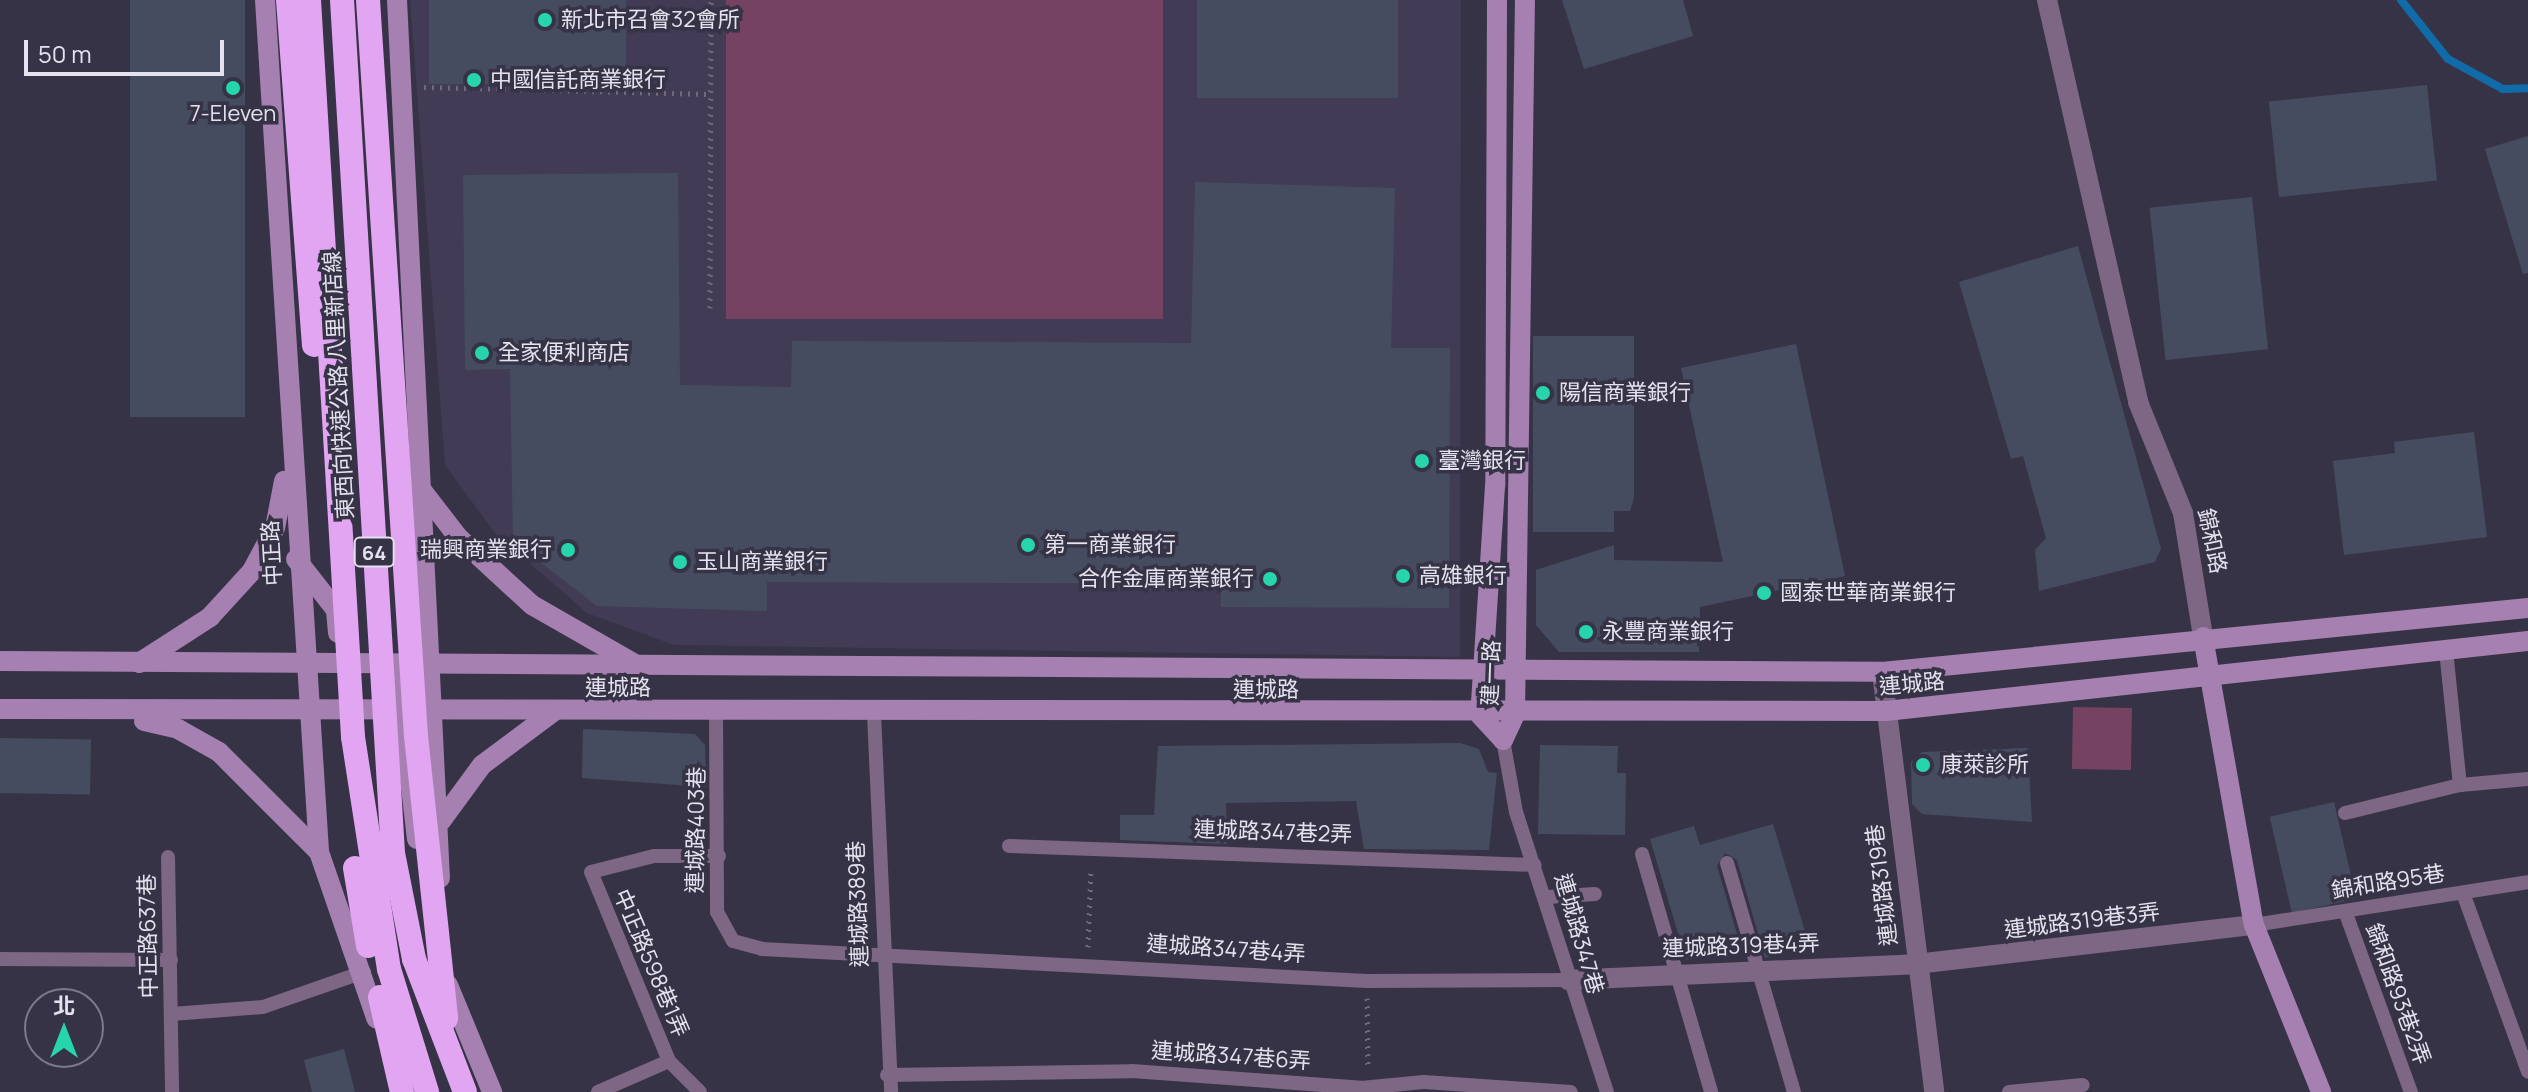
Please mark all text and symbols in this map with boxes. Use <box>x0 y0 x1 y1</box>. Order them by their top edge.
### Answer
place label: 新北市召會32會所 <box>561 7 740 33</box>
marker: 新北市召會32會所 <box>536 11 554 29</box>
scale bar <box>28 24 228 74</box>
text: 50 m <box>38 37 92 70</box>
place label: 中國信託商業銀行 <box>490 67 666 93</box>
marker: 中國信託商業銀行 <box>465 71 483 89</box>
marker: 7-Eleven <box>224 79 242 97</box>
place label: 7-Eleven <box>190 101 276 127</box>
street label: 東西向快速公路 八里新店線 <box>319 250 359 520</box>
place label: 全家便利商店 <box>498 340 630 366</box>
marker: 全家便利商店 <box>473 344 491 362</box>
place label: 陽信商業銀行 <box>1559 380 1691 406</box>
marker: 陽信商業銀行 <box>1534 384 1552 402</box>
place label: 臺灣銀行 <box>1438 448 1526 474</box>
marker: 臺灣銀行 <box>1413 452 1431 470</box>
street label: 錦和路 <box>2192 506 2232 576</box>
street label: 中正路 <box>257 519 287 587</box>
place label: 第一商業銀行 <box>1044 532 1176 558</box>
road number: 64 <box>352 536 396 568</box>
marker: 第一商業銀行 <box>1019 536 1037 554</box>
place label: 瑞興商業銀行 <box>420 537 552 563</box>
marker: 瑞興商業銀行 <box>559 541 577 559</box>
place label: 玉山商業銀行 <box>696 549 828 575</box>
marker: 玉山商業銀行 <box>671 553 689 571</box>
place label: 高雄銀行 <box>1419 563 1507 589</box>
place label: 合作金庫商業銀行 <box>1078 566 1254 592</box>
marker: 高雄銀行 <box>1394 567 1412 585</box>
marker: 合作金庫商業銀行 <box>1261 570 1279 588</box>
place label: 國泰世華商業銀行 <box>1780 580 1956 606</box>
marker: 國泰世華商業銀行 <box>1755 584 1773 602</box>
place label: 永豐商業銀行 <box>1602 619 1734 645</box>
marker: 永豐商業銀行 <box>1577 623 1595 641</box>
street label: 建一路 <box>1477 640 1505 706</box>
street label: 連城路 <box>1878 668 1946 700</box>
street label: 連城路 <box>585 675 651 701</box>
street label: 連城路 <box>1233 677 1299 703</box>
place label: 康萊診所 <box>1941 752 2029 778</box>
marker: 康萊診所 <box>1912 754 1934 776</box>
street label: 連城路403巷 <box>682 767 710 893</box>
street label: 連城路347巷2弄 <box>1193 816 1353 848</box>
street label: 連城路319巷 <box>1861 823 1903 947</box>
street label: 連城路389巷 <box>843 840 873 968</box>
street label: 錦和路95巷 <box>2329 860 2447 904</box>
street label: 連城路347巷 <box>1549 871 1609 997</box>
street label: 中正路637巷 <box>134 873 162 999</box>
street label: 中正路598巷1弄 <box>608 885 694 1041</box>
street label: 連城路319巷3弄 <box>2003 898 2161 944</box>
street label: 錦和路93巷2弄 <box>2360 920 2436 1068</box>
street label: 連城路347巷4弄 <box>1146 930 1306 968</box>
street label: 連城路319巷4弄 <box>1662 930 1820 962</box>
north arrow <box>24 988 104 1068</box>
text: 北 <box>53 991 75 1021</box>
street label: 連城路347巷6弄 <box>1150 1037 1312 1075</box>

